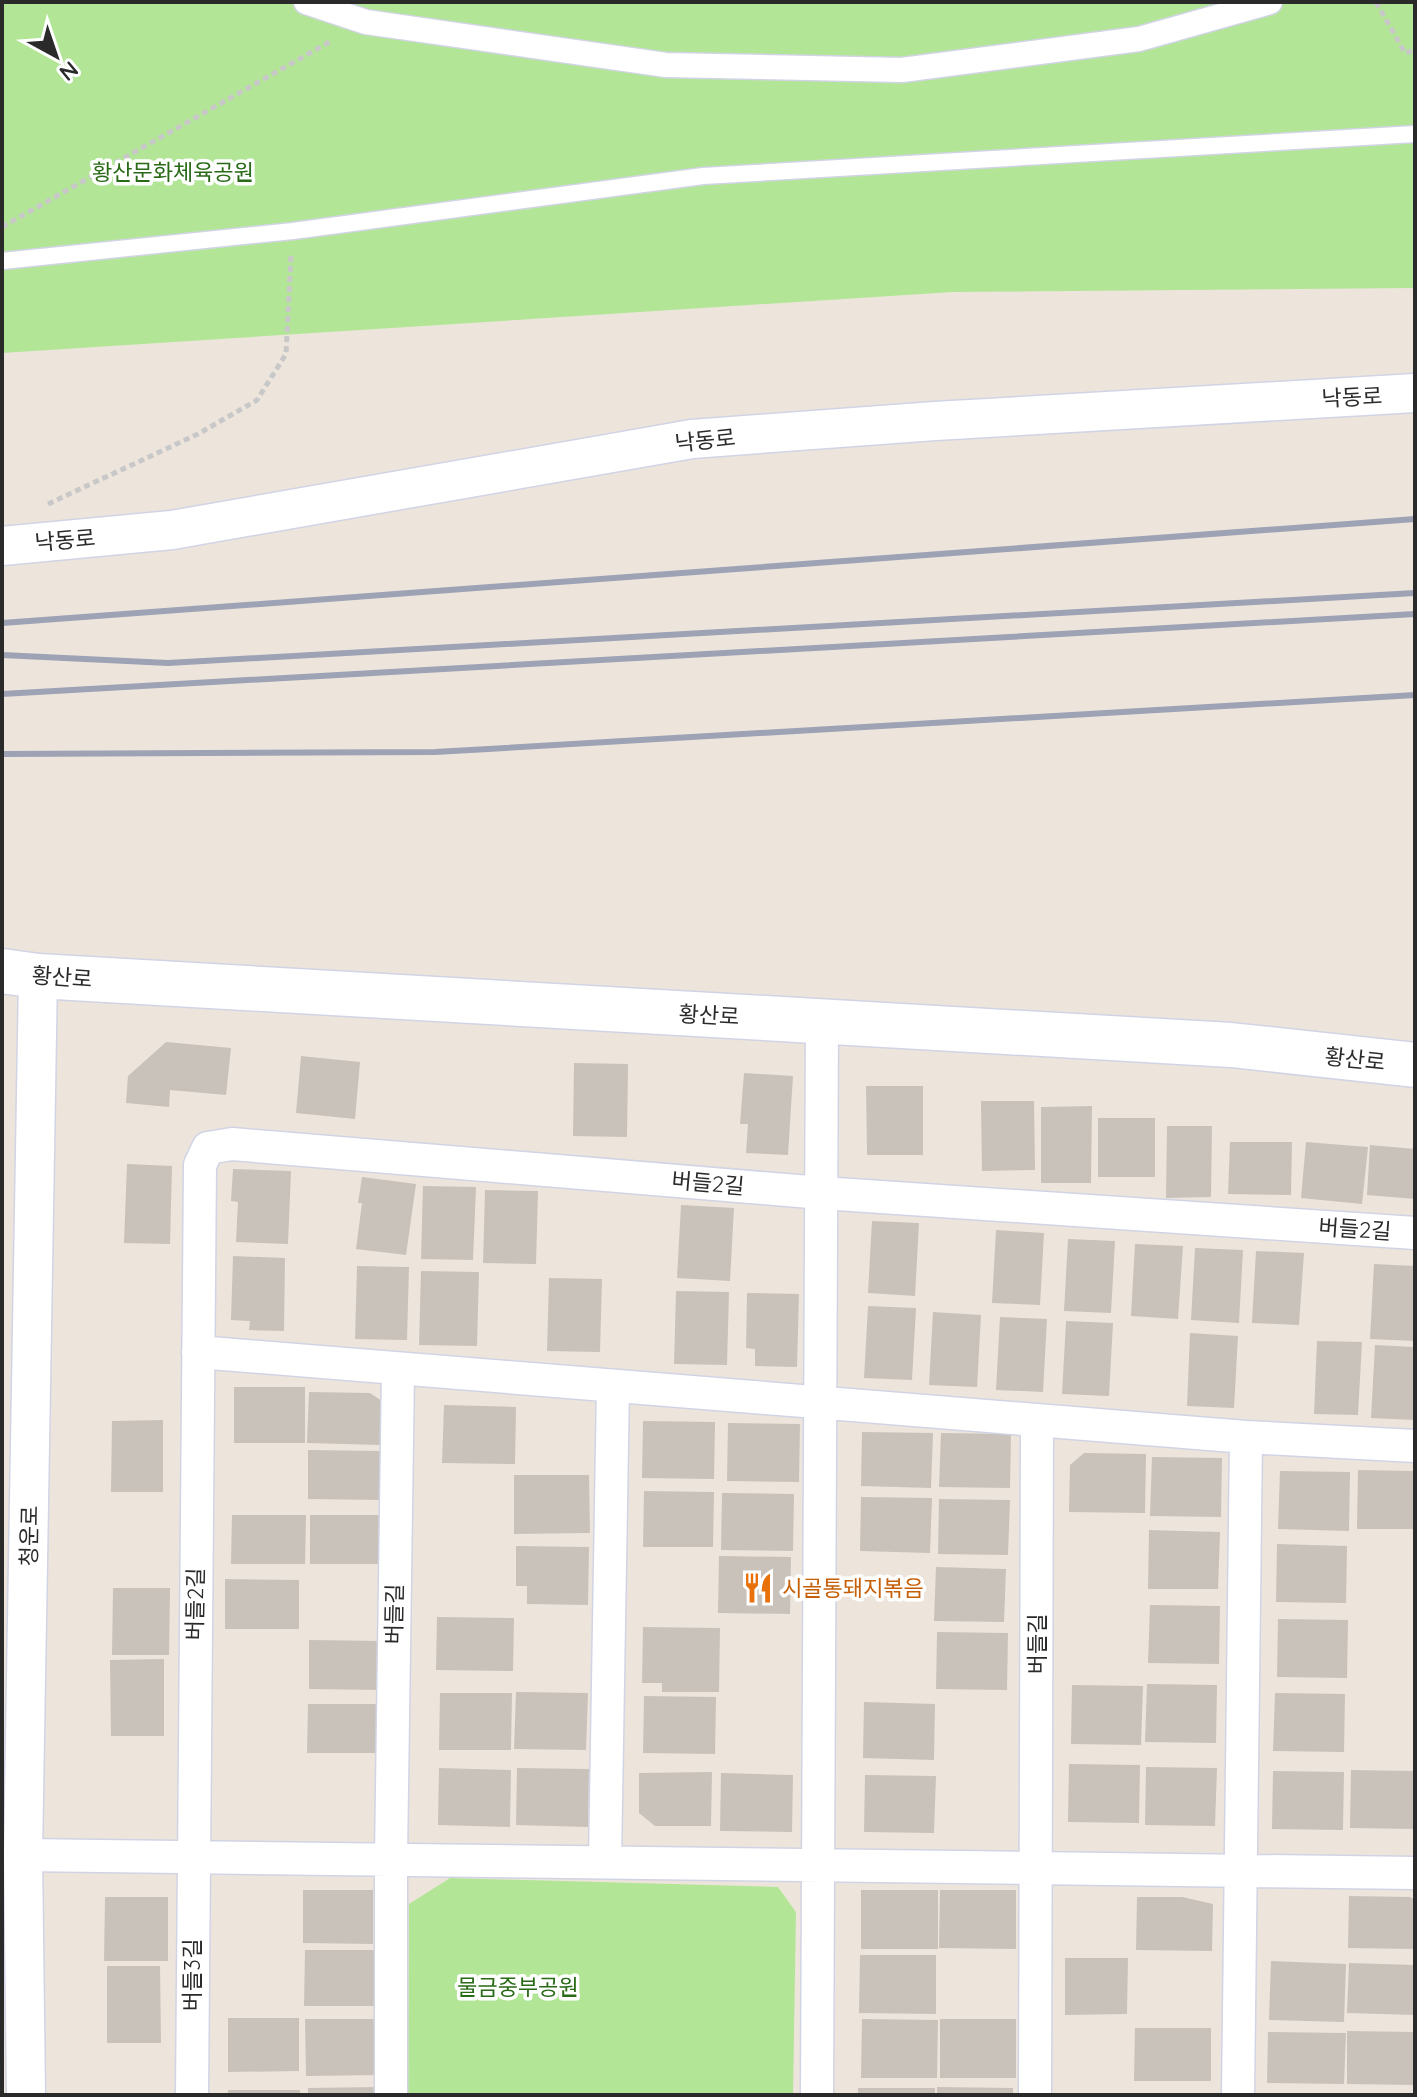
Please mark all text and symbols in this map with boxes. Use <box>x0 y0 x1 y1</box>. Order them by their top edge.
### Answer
north arrow <box>16 16 96 96</box>
text: N <box>54 55 84 87</box>
park label: 황산문화체육공원 <box>92 158 254 186</box>
street label: 낙동로 <box>1321 381 1383 413</box>
street label: 낙동로 <box>673 423 737 457</box>
street label: 낙동로 <box>34 523 96 557</box>
street label: 황산로 <box>31 961 93 993</box>
street label: 황산로 <box>678 999 740 1031</box>
street label: 황산로 <box>1323 1042 1387 1076</box>
street label: 버들2길 <box>670 1166 746 1200</box>
street label: 버들2길 <box>1318 1212 1392 1246</box>
street label: 청운로 <box>14 1505 44 1567</box>
street label: 버들2길 <box>180 1567 210 1641</box>
restaurant icon: 시골통돼지볶음 <box>741 1571 775 1605</box>
place label: 시골통돼지볶음 <box>782 1574 924 1602</box>
street label: 버들길 <box>379 1583 409 1645</box>
street label: 버들길 <box>1023 1614 1051 1674</box>
street label: 버들3길 <box>178 1939 206 2011</box>
park label: 물금중부공원 <box>457 1973 579 2001</box>

